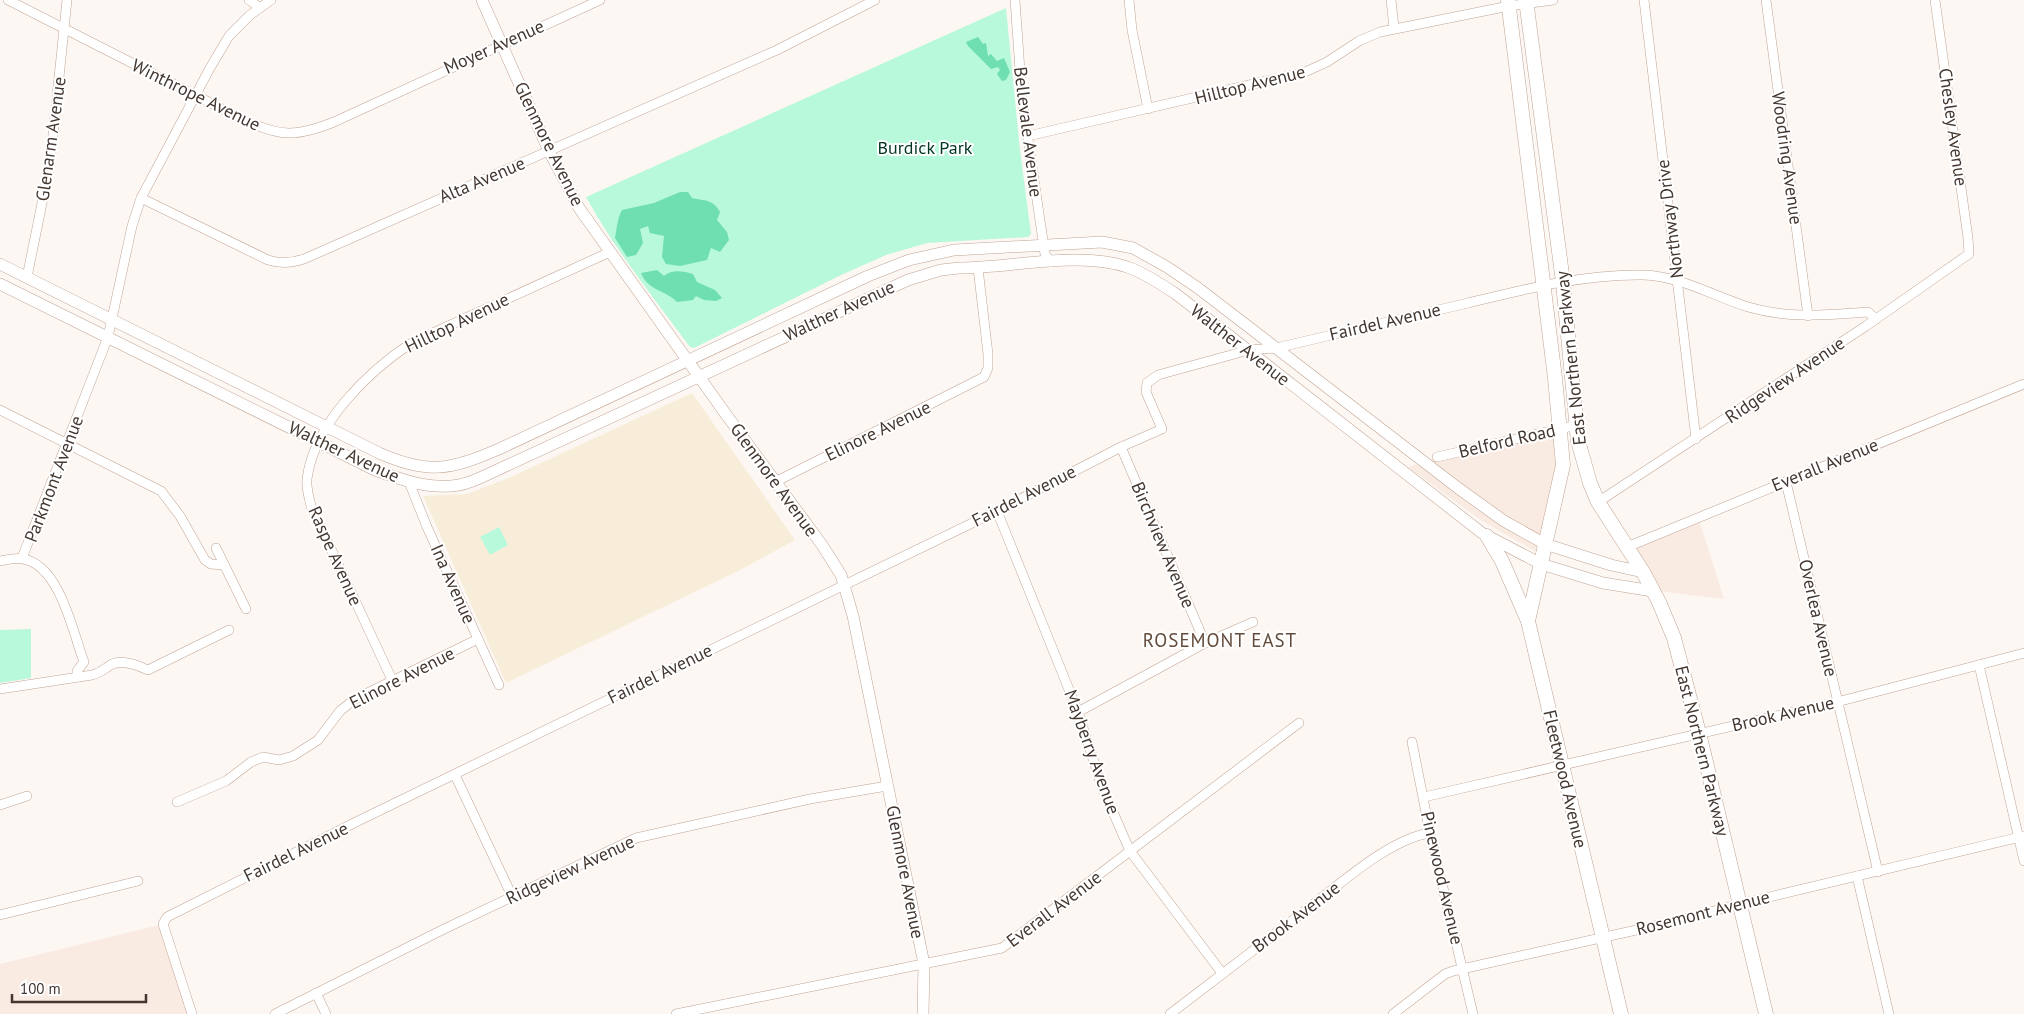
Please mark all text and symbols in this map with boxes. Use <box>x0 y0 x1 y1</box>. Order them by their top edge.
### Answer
street label: Moyer Avenue <box>440 14 548 79</box>
street label: Winthrope Avenue <box>128 53 264 136</box>
street label: Hilltop Avenue <box>1192 60 1308 109</box>
street label: Bellevale Avenue <box>1009 65 1048 199</box>
street label: Chesley Avenue <box>1934 66 1973 187</box>
street label: Glenarm Avenue <box>30 75 71 203</box>
street label: Glenmore Avenue <box>509 78 589 210</box>
street label: Woodring Avenue <box>1767 90 1808 226</box>
park label: Burdick Park <box>878 136 973 159</box>
street label: Alta Avenue <box>435 151 528 208</box>
street label: Northway Drive <box>1651 158 1688 280</box>
street label: East Northern Parkway <box>1550 269 1591 446</box>
street label: Walther Avenue <box>780 275 898 346</box>
street label: Hilltop Avenue <box>401 287 513 358</box>
street label: Fairdel Avenue <box>1327 298 1443 346</box>
street label: Walther Avenue <box>1186 299 1295 391</box>
street label: Ridgeview Avenue <box>1721 331 1849 428</box>
street label: Elinore Avenue <box>821 395 934 466</box>
street label: Parkmont Avenue <box>19 412 88 545</box>
street label: Walther Avenue <box>285 416 403 487</box>
street label: Glenmore Avenue <box>725 418 823 541</box>
street label: Belford Road <box>1456 418 1558 463</box>
street label: Everall Avenue <box>1768 433 1882 496</box>
street label: Fairdel Avenue <box>968 459 1080 532</box>
street label: Birchview Avenue <box>1126 478 1200 611</box>
street label: Raspe Avenue <box>303 503 368 609</box>
street label: Ina Avenue <box>426 541 481 627</box>
street label: Overlea Avenue <box>1794 557 1843 679</box>
district label: ROSEMONT EAST <box>1143 628 1297 652</box>
street label: Fairdel Avenue <box>604 638 716 709</box>
street label: Elinore Avenue <box>345 641 458 714</box>
street label: East Northern Parkway <box>1670 663 1735 839</box>
street label: Mayberry Avenue <box>1059 686 1126 817</box>
street label: Brook Avenue <box>1729 691 1836 736</box>
street label: Fleetwood Avenue <box>1538 708 1593 850</box>
street label: Glenmore Avenue <box>881 803 930 940</box>
street label: Pinewood Avenue <box>1416 809 1469 947</box>
street label: Fairdel Avenue <box>240 816 352 887</box>
street label: Ridgeview Avenue <box>502 830 638 909</box>
street label: Everall Avenue <box>1002 865 1106 952</box>
street label: Brook Avenue <box>1247 876 1344 957</box>
street label: Rosemont Avenue <box>1634 885 1772 940</box>
scale bar <box>12 972 146 1004</box>
text: 100 m <box>20 979 61 998</box>

